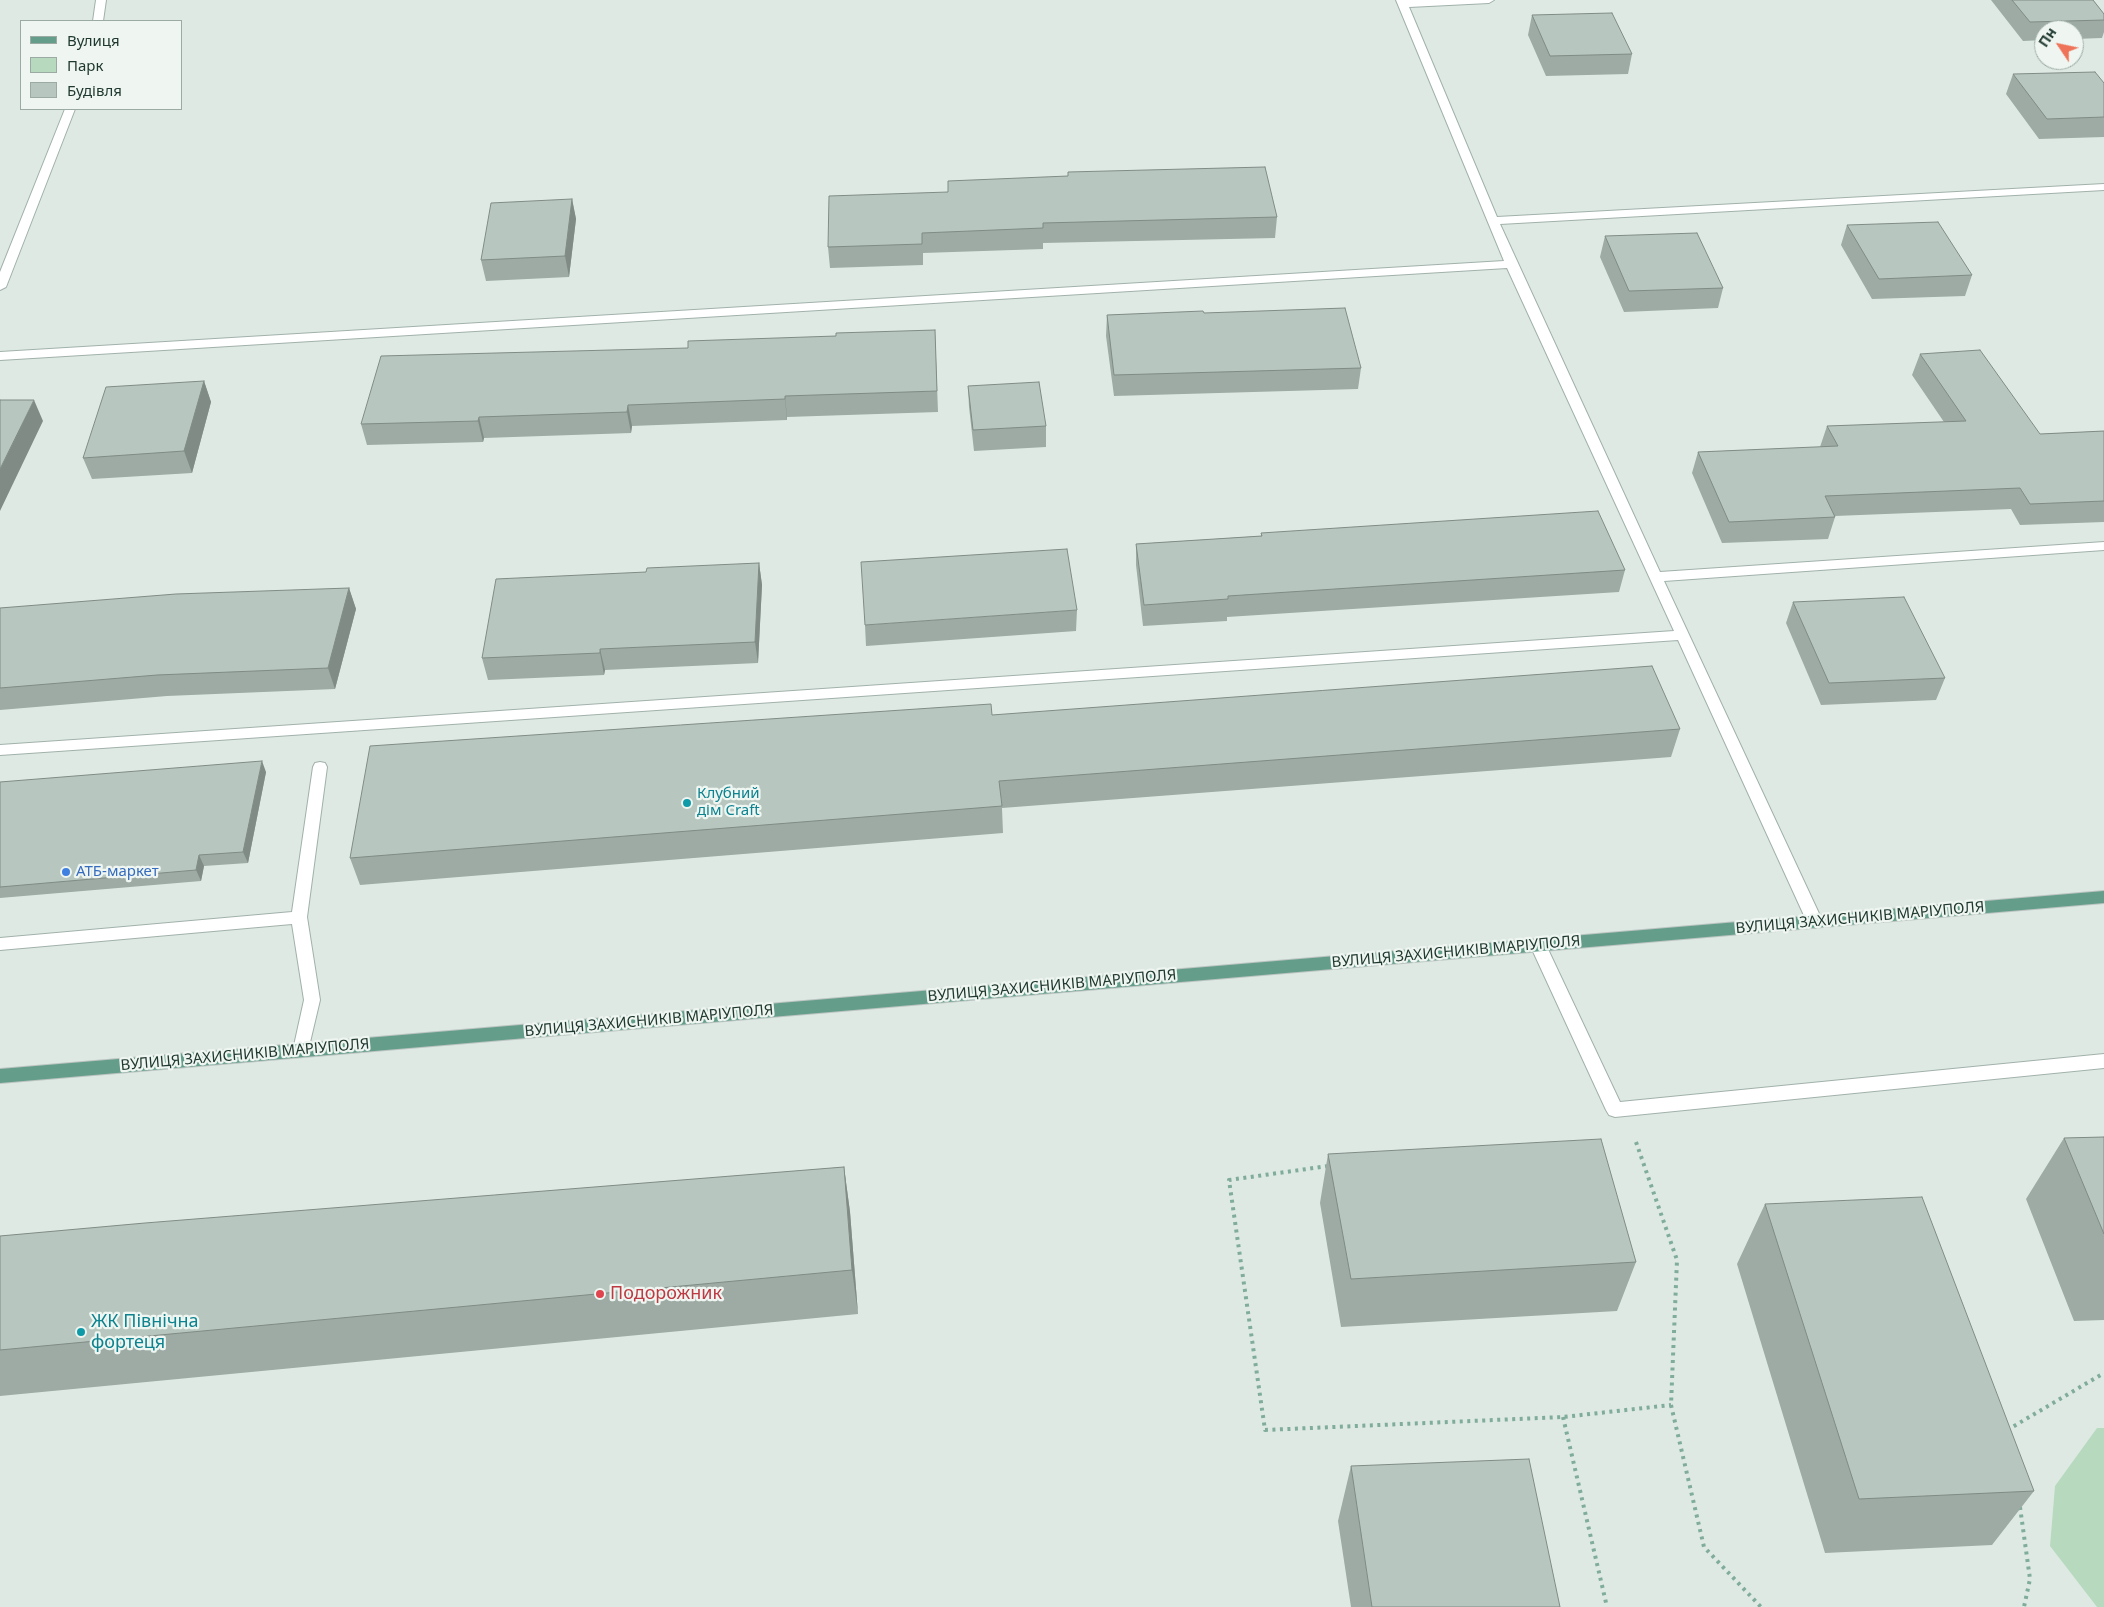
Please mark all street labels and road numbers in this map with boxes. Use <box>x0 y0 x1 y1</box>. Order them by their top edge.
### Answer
street label: ВУЛИЦЯ ЗАХИСНИКІВ МАРІУПОЛЯ <box>1735 898 1985 938</box>
street label: ВУЛИЦЯ ЗАХИСНИКІВ МАРІУПОЛЯ <box>1331 932 1581 972</box>
street label: ВУЛИЦЯ ЗАХИСНИКІВ МАРІУПОЛЯ <box>927 966 1177 1006</box>
street label: ВУЛИЦЯ ЗАХИСНИКІВ МАРІУПОЛЯ <box>524 1001 774 1041</box>
street label: ВУЛИЦЯ ЗАХИСНИКІВ МАРІУПОЛЯ <box>120 1035 370 1075</box>

